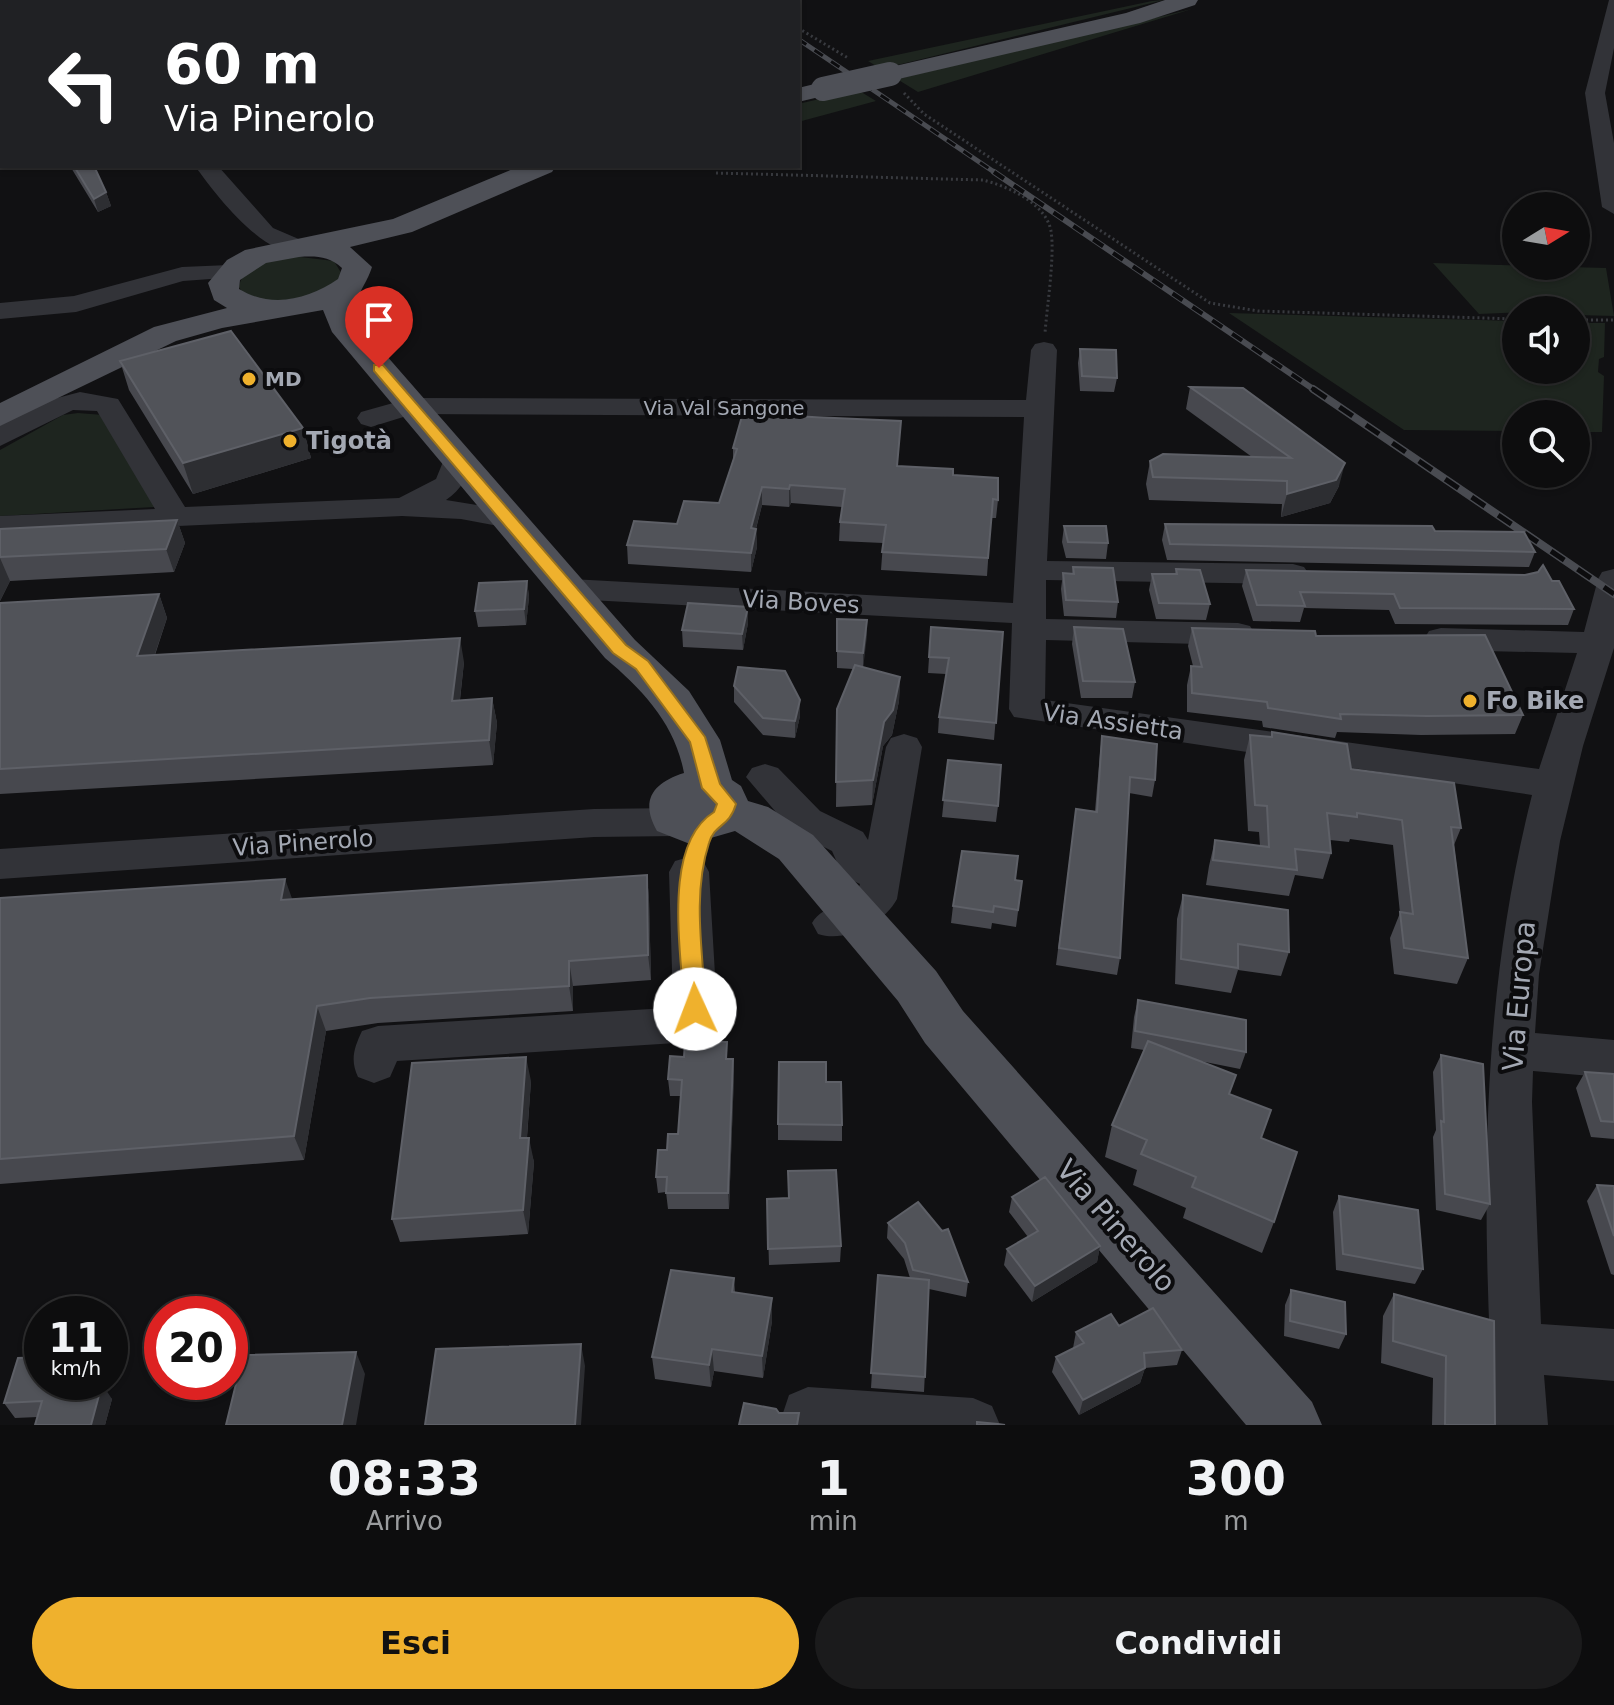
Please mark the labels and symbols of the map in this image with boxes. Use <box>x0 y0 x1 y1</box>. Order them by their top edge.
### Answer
north arrow <box>1502 192 1590 280</box>
pin <box>345 286 413 368</box>
place label: MD <box>265 367 302 391</box>
marker: MD <box>240 370 258 388</box>
street label: Via Val Sangone <box>643 396 805 420</box>
place label: Tigotà <box>306 427 392 455</box>
marker: Tigotà <box>281 432 299 450</box>
street label: Via Boves <box>742 585 860 619</box>
place label: Fo Bike <box>1486 687 1584 715</box>
marker: Fo Bike <box>1461 692 1479 710</box>
street label: Via Assietta <box>1041 698 1185 746</box>
street label: Via Pinerolo <box>232 824 374 862</box>
street label: Via Europa <box>1496 919 1542 1073</box>
position arrow <box>653 967 737 1051</box>
street label: Via Pinerolo <box>1050 1153 1182 1299</box>
speed limit sign: 20 <box>144 1296 248 1400</box>

